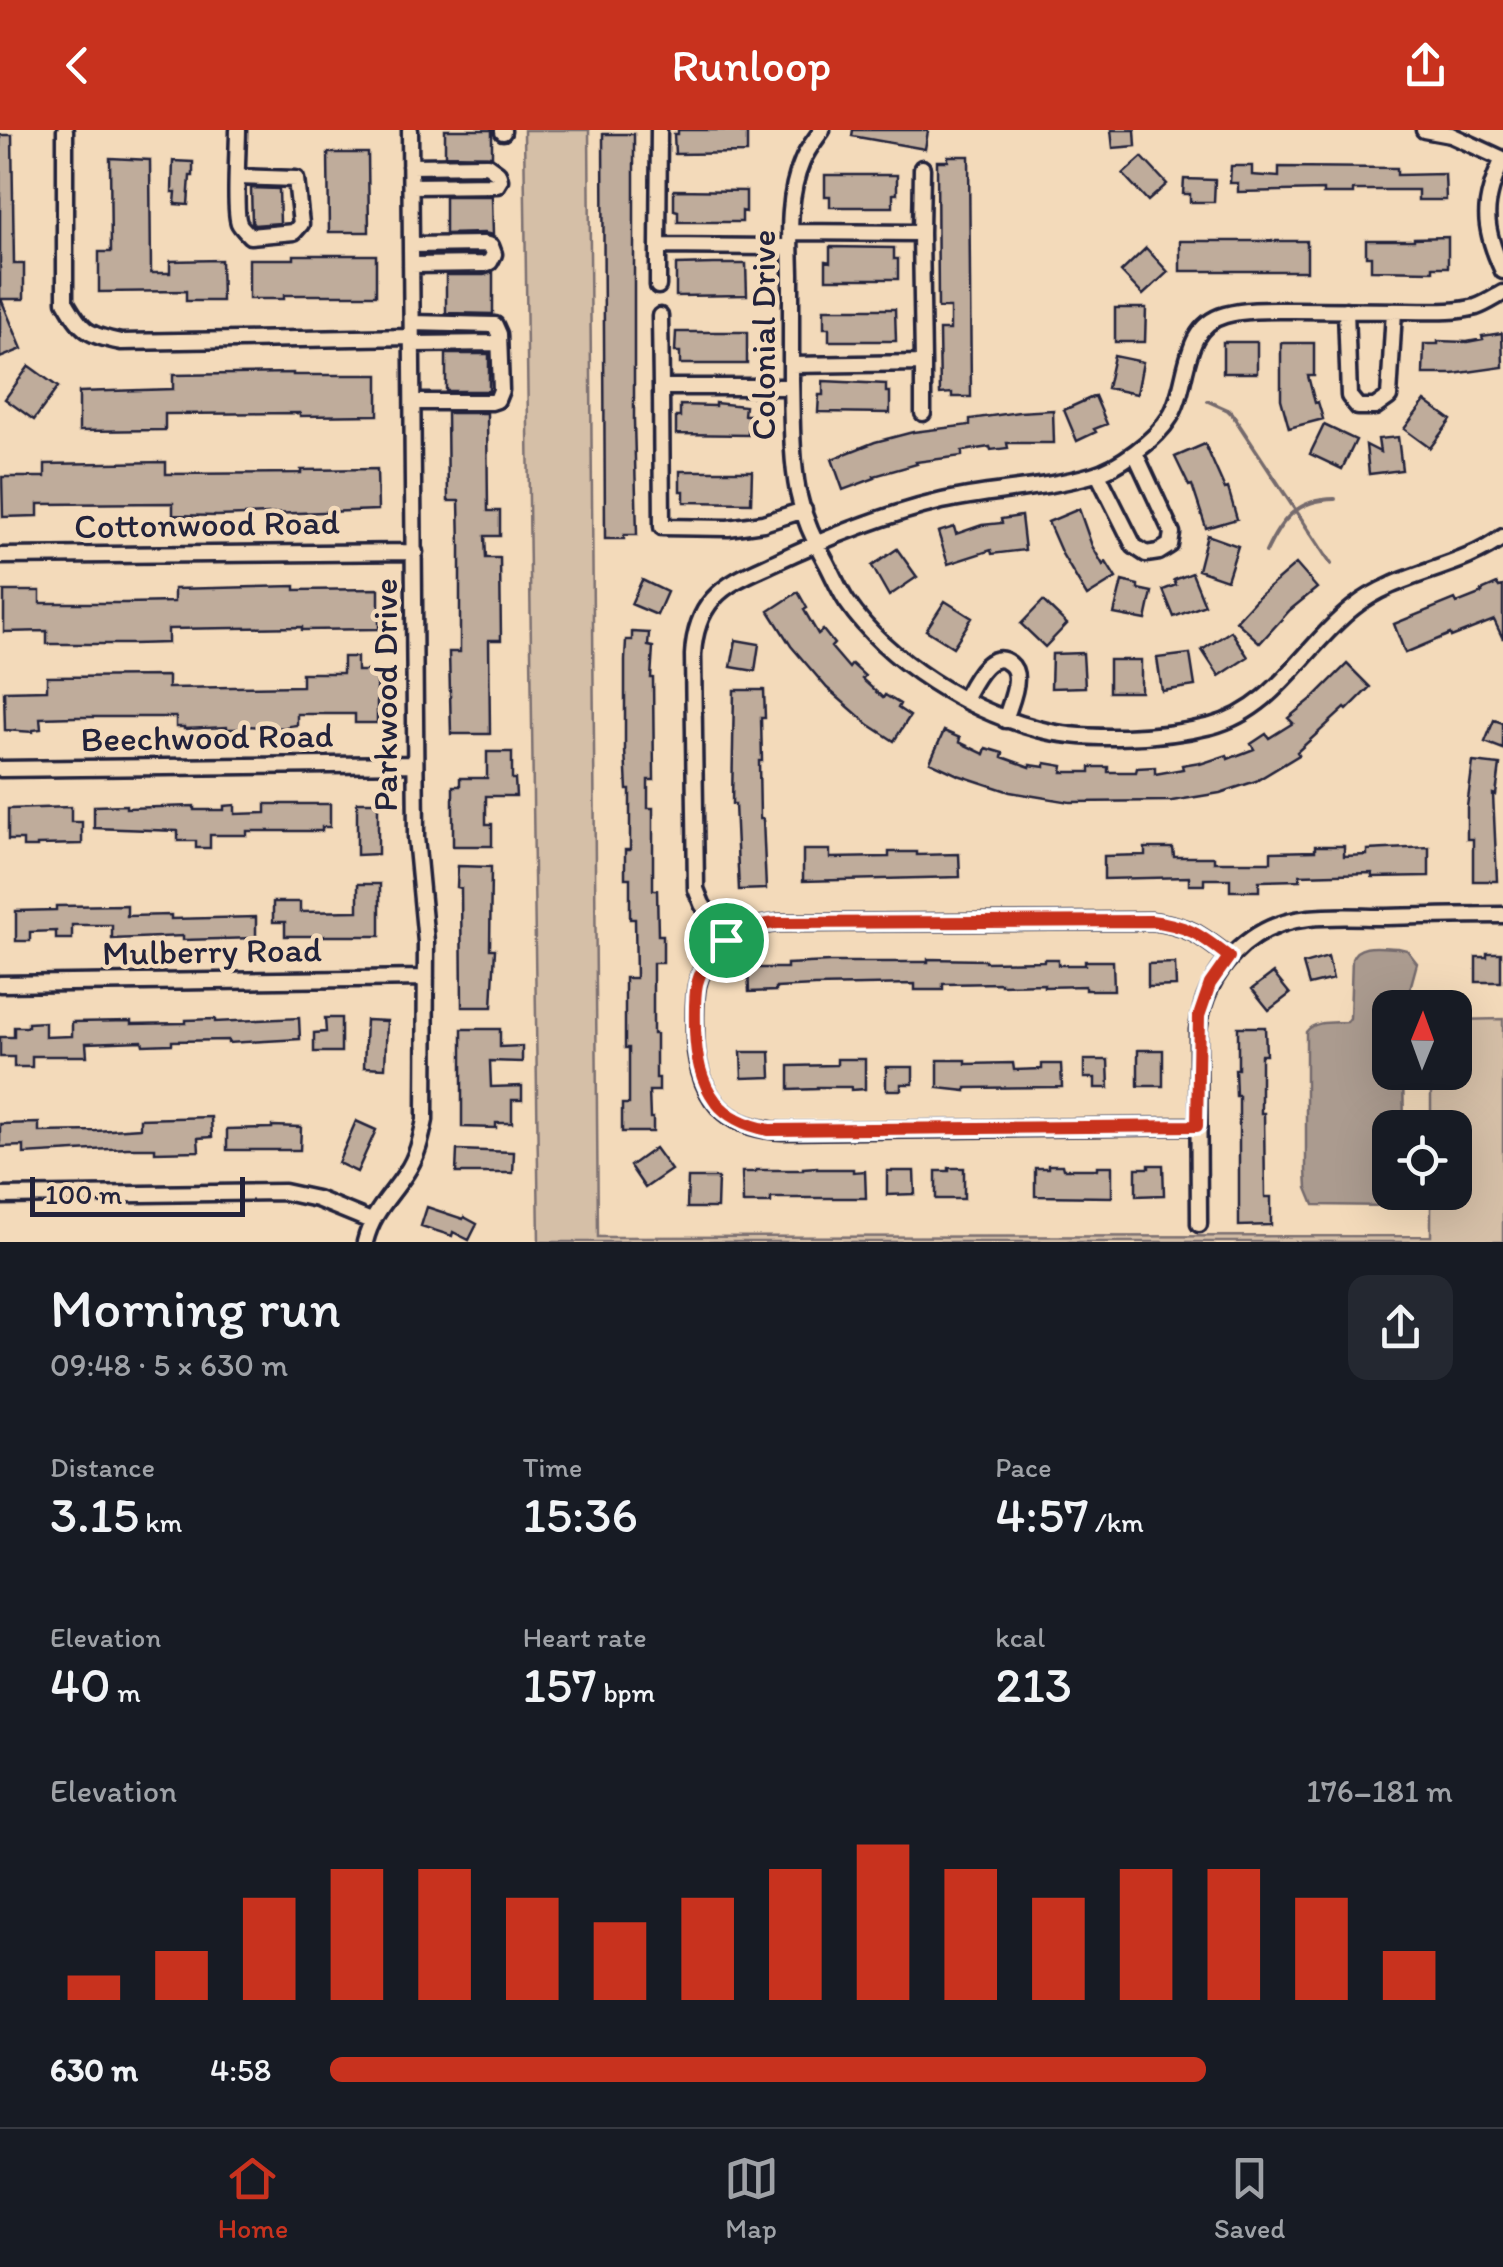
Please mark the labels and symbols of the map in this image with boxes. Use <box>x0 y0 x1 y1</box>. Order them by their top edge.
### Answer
street label: Colonial Drive <box>742 230 784 440</box>
street label: Cottonwood Road <box>74 501 340 547</box>
street label: Parkwood Drive <box>364 578 406 812</box>
street label: Beechwood Road <box>80 714 334 760</box>
pin <box>684 898 769 983</box>
street label: Mulberry Road <box>102 928 322 974</box>
north arrow <box>1372 990 1472 1090</box>
scale bar <box>30 1172 245 1216</box>

